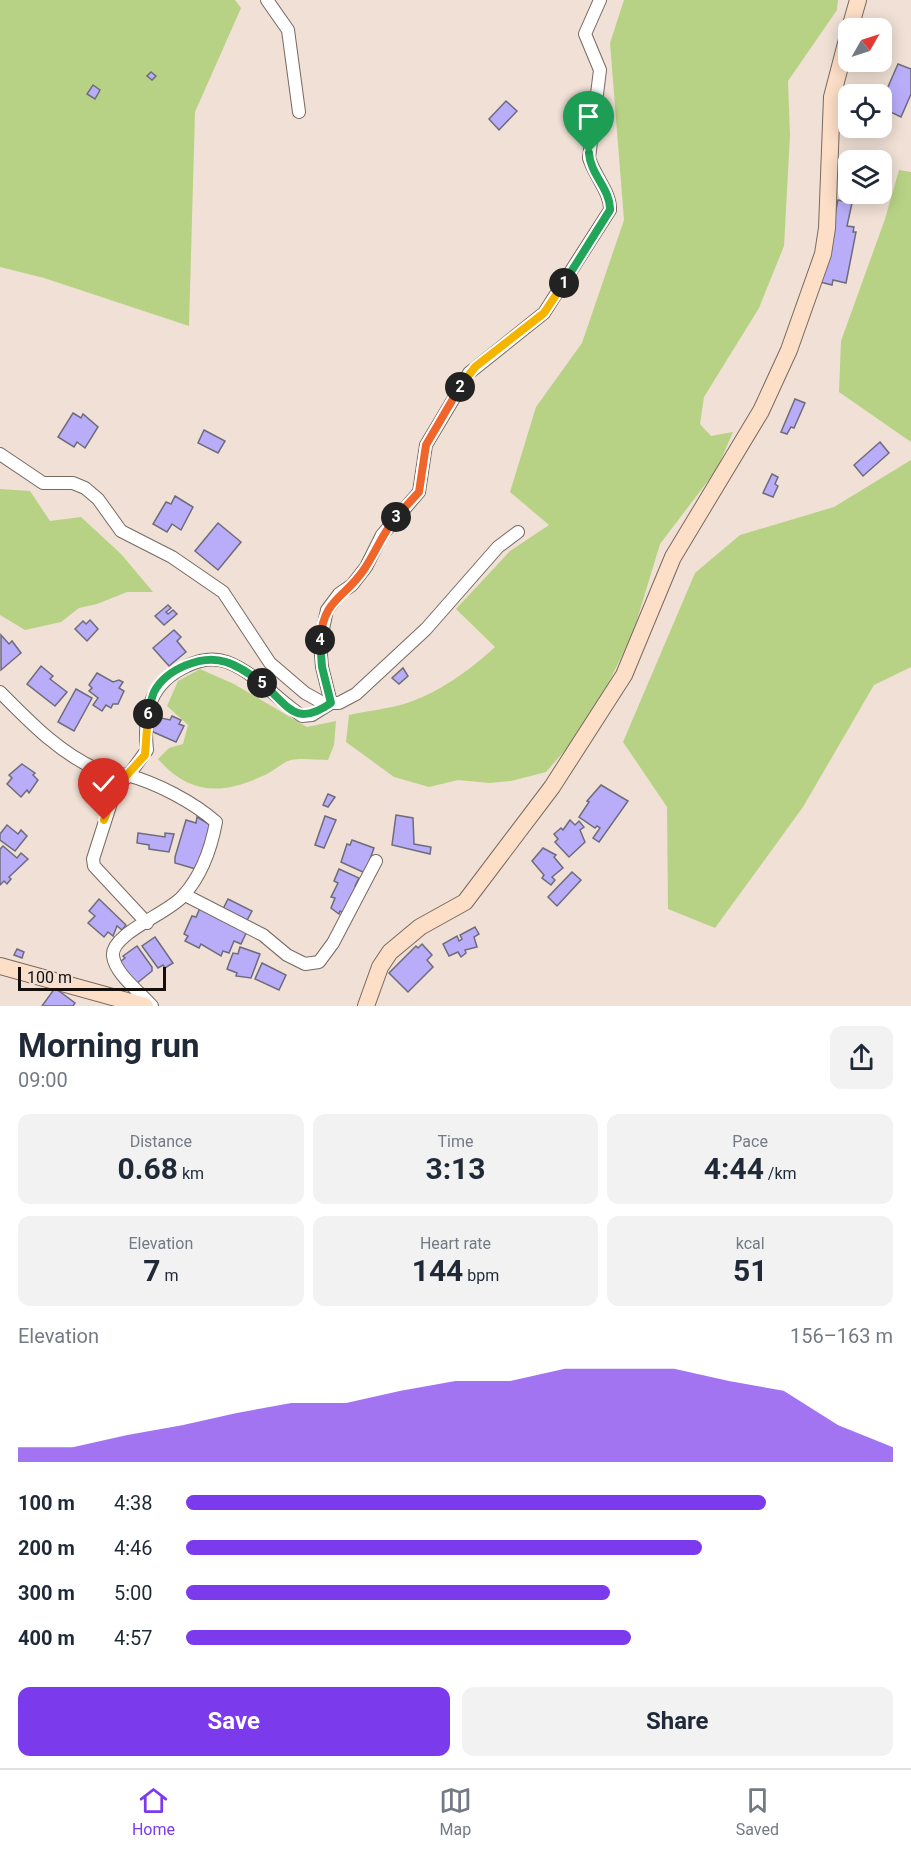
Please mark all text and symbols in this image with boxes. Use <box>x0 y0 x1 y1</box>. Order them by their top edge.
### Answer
north arrow <box>838 18 892 72</box>
map controls <box>838 18 892 204</box>
button: locate <box>838 84 892 138</box>
pin <box>563 91 614 153</box>
icon: arrive <box>572 100 605 133</box>
button: layers <box>838 150 892 204</box>
pin: 1 <box>549 268 579 298</box>
text: 1 <box>559 273 569 292</box>
pin: 2 <box>445 372 475 402</box>
text: 2 <box>455 377 465 396</box>
pin: 3 <box>381 502 411 532</box>
text: 3 <box>391 507 401 526</box>
pin: 4 <box>305 625 335 655</box>
text: 4 <box>315 630 325 649</box>
pin: 5 <box>247 668 277 698</box>
text: 5 <box>257 673 267 692</box>
pin: 6 <box>133 699 163 729</box>
text: 6 <box>143 704 153 723</box>
pin <box>78 758 129 820</box>
icon: check <box>87 767 120 800</box>
scale bar <box>18 964 166 992</box>
text: 100 m <box>27 968 72 987</box>
text: Morning run <box>18 1026 199 1065</box>
button: share <box>830 1026 893 1089</box>
text: 09:00 <box>18 1068 68 1092</box>
text: Distance <box>130 1132 192 1151</box>
text: Time <box>438 1132 473 1151</box>
text: Pace <box>732 1132 768 1151</box>
text: 0.68 <box>118 1151 178 1186</box>
text: 3:13 <box>425 1151 486 1186</box>
text: 4:44 <box>704 1151 764 1186</box>
text: km <box>178 1164 204 1183</box>
text: /km <box>764 1164 797 1183</box>
text: Elevation <box>128 1234 193 1253</box>
text: Heart rate <box>420 1234 491 1253</box>
text: kcal <box>736 1234 765 1253</box>
text: 7 <box>143 1253 160 1288</box>
text: 144 <box>412 1253 463 1288</box>
text: 51 <box>733 1253 767 1288</box>
text: m <box>160 1266 178 1285</box>
text: bpm <box>463 1266 499 1285</box>
text: Elevation <box>18 1324 99 1348</box>
text: 156–163 m <box>790 1324 893 1348</box>
text: 100 m <box>18 1491 75 1515</box>
text: 4:38 <box>114 1491 153 1515</box>
text: 200 m <box>18 1536 75 1560</box>
text: 4:46 <box>114 1536 153 1560</box>
text: 300 m <box>18 1581 75 1605</box>
text: 5:00 <box>114 1581 153 1605</box>
text: 400 m <box>18 1626 75 1650</box>
text: 4:57 <box>114 1626 153 1650</box>
button: Save <box>18 1687 450 1756</box>
button: Share <box>462 1687 893 1756</box>
tab: Home <box>132 1784 175 1839</box>
tab: Map <box>439 1784 472 1839</box>
tab: Saved <box>736 1784 779 1839</box>

